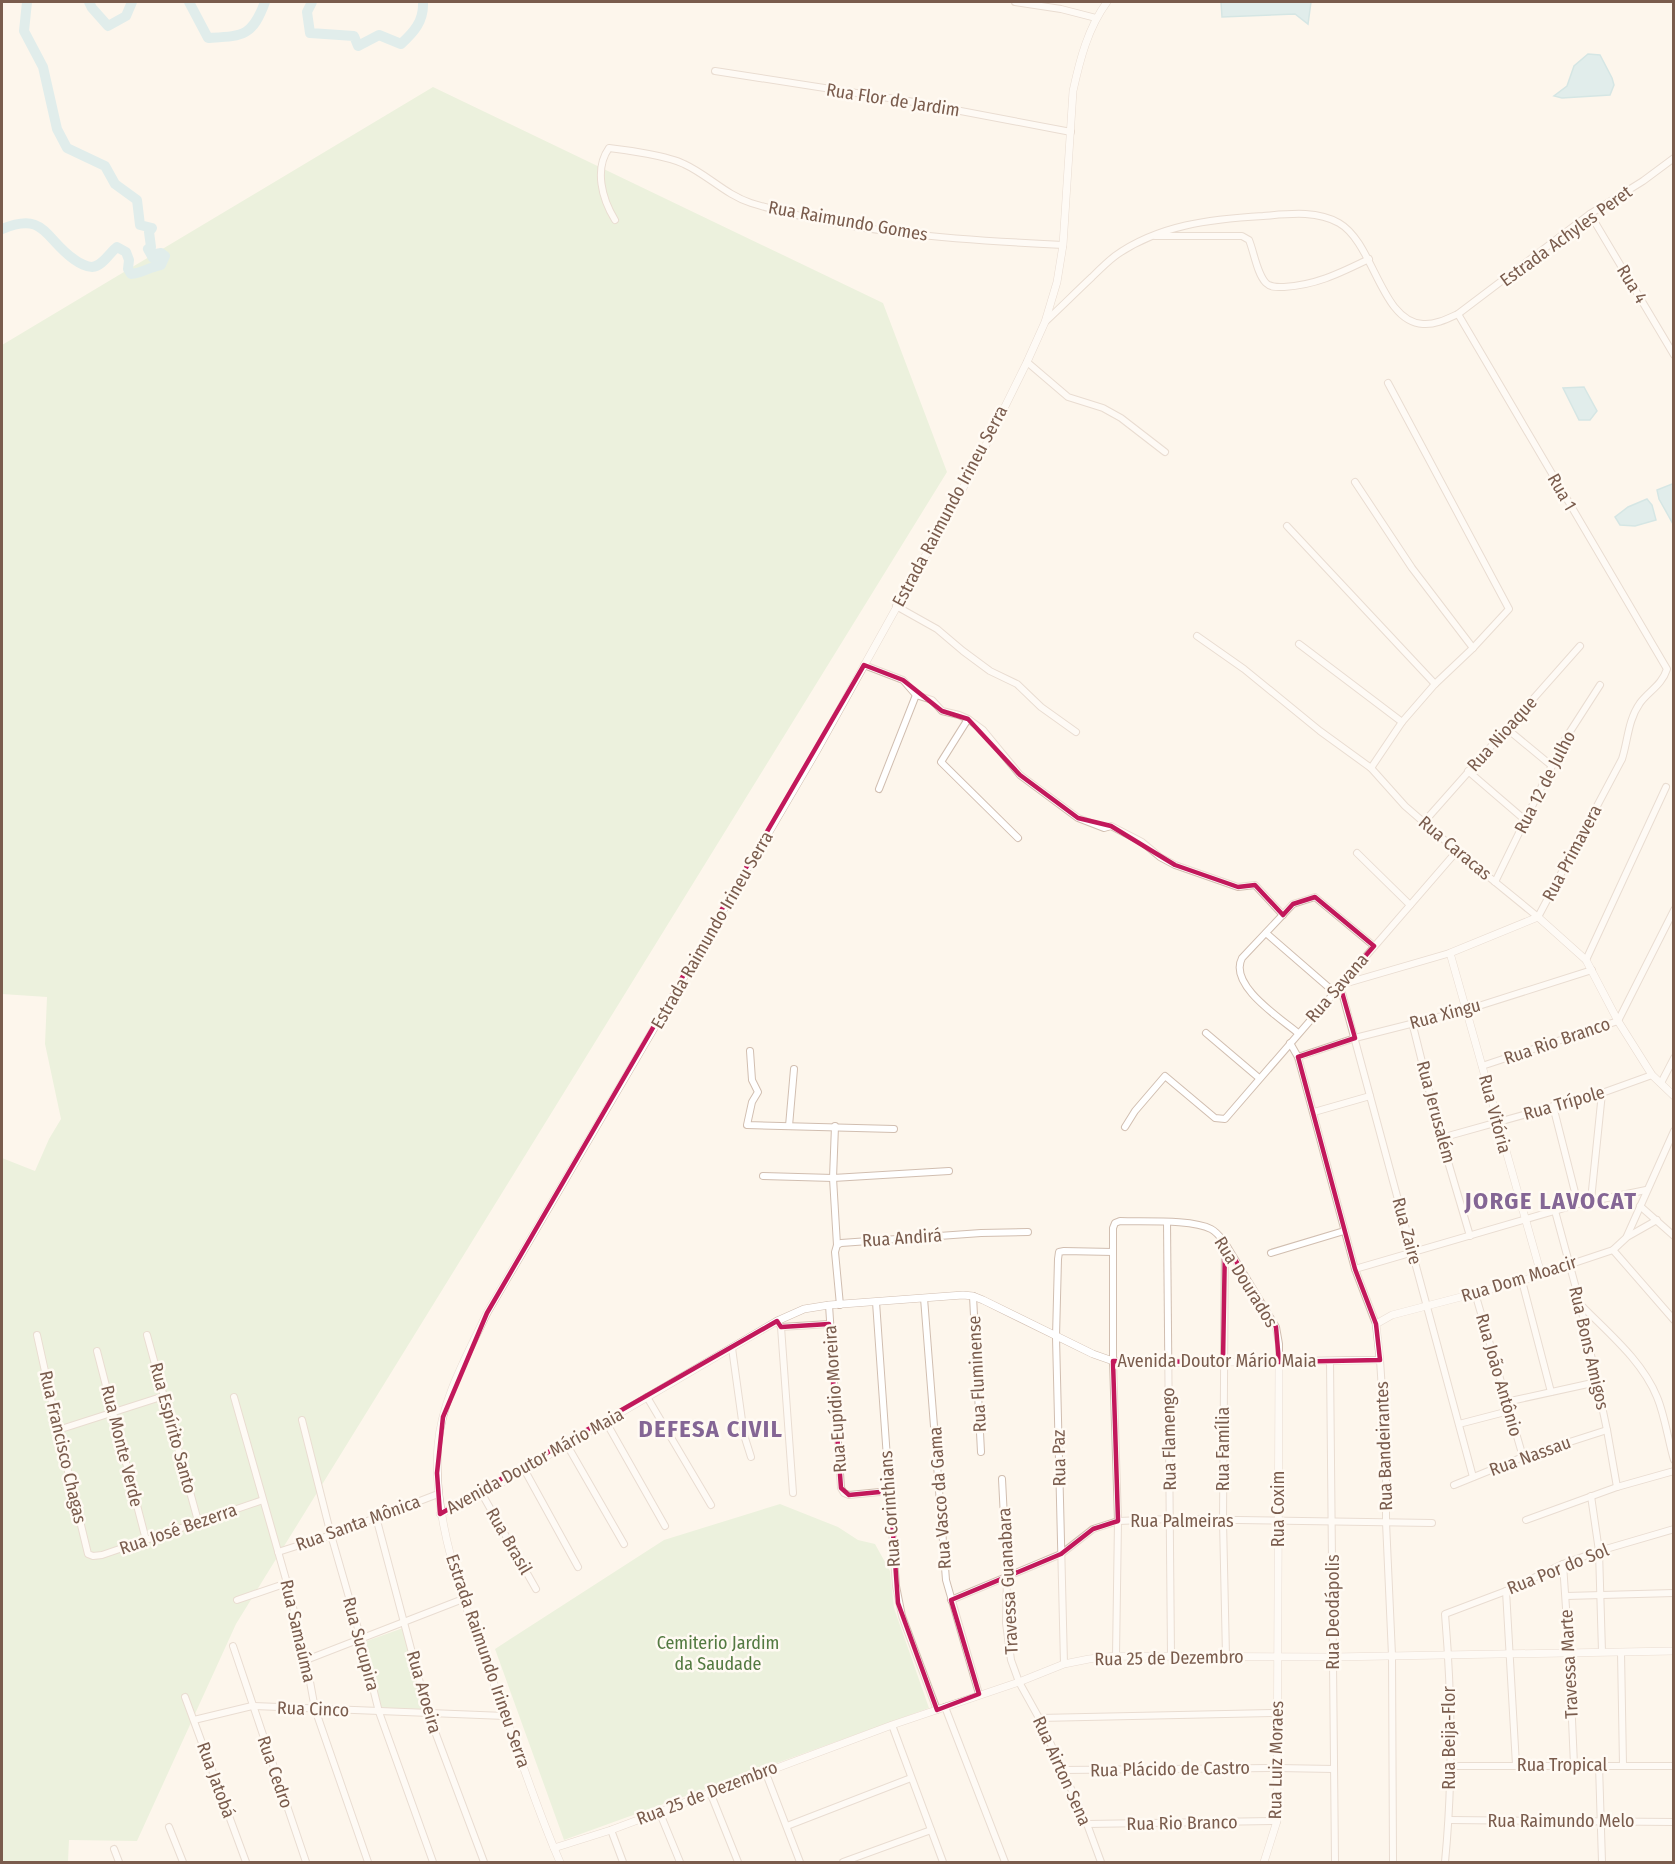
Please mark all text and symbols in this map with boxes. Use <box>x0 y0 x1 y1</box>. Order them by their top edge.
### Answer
street label: Rua Flor de Jardim <box>825 79 961 121</box>
street label: Estrada Achyles Peret <box>1496 181 1636 291</box>
street label: Rua Raimundo Gomes <box>767 196 930 246</box>
street label: Rua 4 <box>1612 261 1652 307</box>
street label: Estrada Raimundo Irineu Serra <box>888 402 1012 610</box>
street label: Rua 1 <box>1543 469 1581 515</box>
street label: Rua Nioaque <box>1462 692 1542 776</box>
street label: Rua 12 de Julho <box>1510 727 1580 837</box>
street label: Rua Primavera <box>1537 801 1607 905</box>
street label: Rua Caracas <box>1414 811 1496 885</box>
street label: Estrada Raimundo Irineu Serra <box>646 827 778 1033</box>
street label: Rua Savana <box>1301 949 1373 1027</box>
street label: Rua Xingu <box>1407 994 1483 1034</box>
street label: Rua Rio Branco <box>1501 1013 1613 1069</box>
street label: Rua Jerusalém <box>1412 1058 1460 1166</box>
street label: Rua Vitória <box>1474 1072 1516 1156</box>
street label: Rua Trípole <box>1521 1081 1607 1125</box>
district label: JORGE LAVOCAT <box>1464 1187 1637 1215</box>
street label: Rua Zaire <box>1388 1195 1427 1267</box>
street label: Rua Andirá <box>861 1224 943 1252</box>
street label: Rua Dourados <box>1209 1233 1283 1332</box>
street label: Rua Dom Moacir <box>1459 1251 1580 1307</box>
street label: Rua Bons Amigos <box>1564 1284 1614 1412</box>
street label: Rua João Antônio <box>1471 1311 1527 1439</box>
street label: Rua Fluminense <box>963 1315 991 1433</box>
street label: Rua Eupídio Moreira <box>819 1324 851 1474</box>
street label: Avenida Doutor Mário Maia <box>1117 1350 1317 1372</box>
street label: Rua Espírito Santo <box>145 1360 201 1496</box>
street label: Rua Francisco Chagas <box>35 1368 91 1526</box>
street label: Rua Bandeirantes <box>1371 1380 1397 1511</box>
street label: Rua Monte Verde <box>96 1383 148 1509</box>
street label: Rua Flamengo <box>1157 1387 1181 1491</box>
street label: Avenida Doutor Mário Maia <box>443 1403 628 1519</box>
street label: Rua Família <box>1212 1407 1234 1491</box>
district label: DEFESA CIVIL <box>639 1415 783 1443</box>
street label: Rua Vasco da Gama <box>924 1426 956 1570</box>
street label: Rua Paz <box>1048 1429 1070 1487</box>
street label: Rua Nassau <box>1486 1431 1574 1481</box>
street label: Rua Corinthians <box>875 1450 905 1568</box>
street label: Rua Coxim <box>1267 1471 1289 1547</box>
street label: Rua Santa Mônica <box>293 1490 423 1556</box>
street label: Rua José Bezerra <box>116 1499 240 1559</box>
street label: Rua Brasil <box>481 1504 537 1579</box>
street label: Travessa Guanabara <box>993 1507 1023 1655</box>
street label: Rua Palmeiras <box>1130 1510 1234 1532</box>
street label: Rua Por do Sol <box>1504 1539 1612 1599</box>
street label: Estrada Raimundo Irineu Serra <box>441 1551 535 1771</box>
street label: Rua Deodápolis <box>1322 1554 1344 1670</box>
street label: Rua Samaúma <box>275 1577 321 1685</box>
street label: Rua Sucupira <box>338 1595 384 1694</box>
street label: Travessa Marte <box>1555 1609 1583 1719</box>
park label: Cemiterio Jardim da Saudade <box>657 1632 779 1675</box>
street label: Rua 25 de Dezembro <box>1094 1646 1244 1670</box>
street label: Rua Aroeira <box>402 1648 446 1736</box>
street label: Rua Beija-Flor <box>1438 1686 1460 1790</box>
street label: Rua Cinco <box>276 1697 350 1721</box>
street label: Rua Luiz Moraes <box>1264 1700 1288 1820</box>
street label: Rua Airton Sena <box>1028 1713 1096 1829</box>
street label: Rua Cedro <box>252 1733 298 1811</box>
street label: Rua Jatobá <box>192 1739 240 1821</box>
street label: Rua Tropical <box>1517 1754 1607 1776</box>
street label: Rua 25 de Dezembro <box>633 1756 781 1830</box>
street label: Rua Plácido de Castro <box>1090 1757 1250 1781</box>
street label: Rua Raimundo Melo <box>1487 1810 1635 1832</box>
street label: Rua Rio Branco <box>1126 1811 1238 1835</box>

